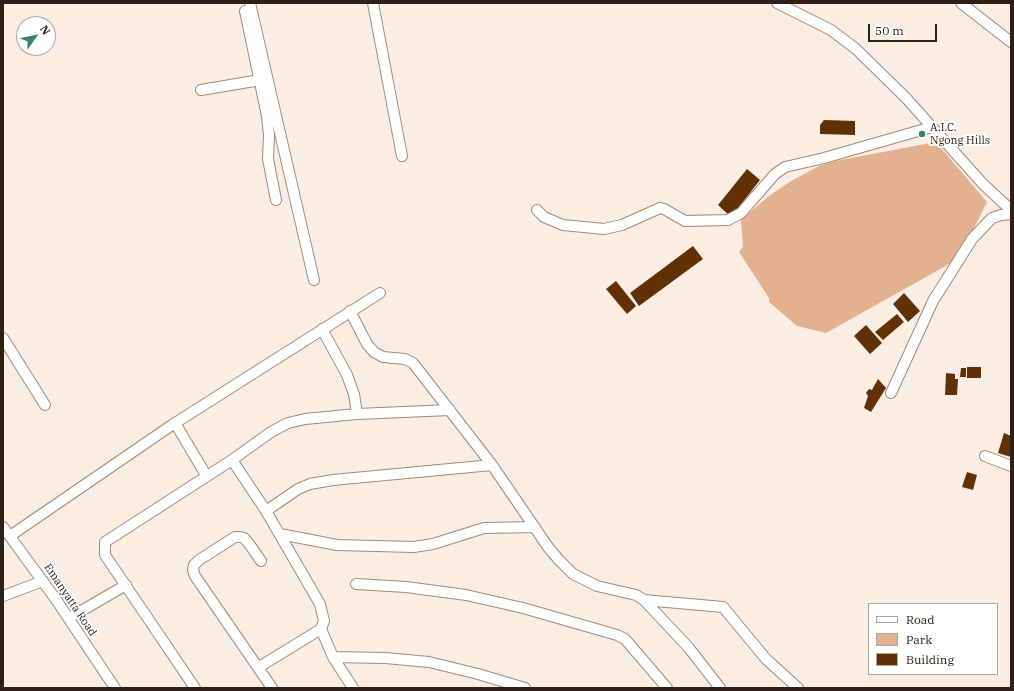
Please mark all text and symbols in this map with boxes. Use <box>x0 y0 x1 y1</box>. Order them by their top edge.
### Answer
north arrow <box>16 16 56 56</box>
scale bar <box>870 16 939 42</box>
text: N <box>37 23 53 37</box>
text: 50 m <box>875 23 904 38</box>
place label: A.I.C. Ngong Hills <box>930 121 990 147</box>
marker: A.I.C. Ngong Hills <box>917 129 927 139</box>
street label: Emanyatta Road <box>41 561 99 639</box>
legend <box>868 603 998 675</box>
text: Road <box>906 612 935 627</box>
text: Park <box>906 632 932 647</box>
text: Building <box>906 652 954 667</box>

